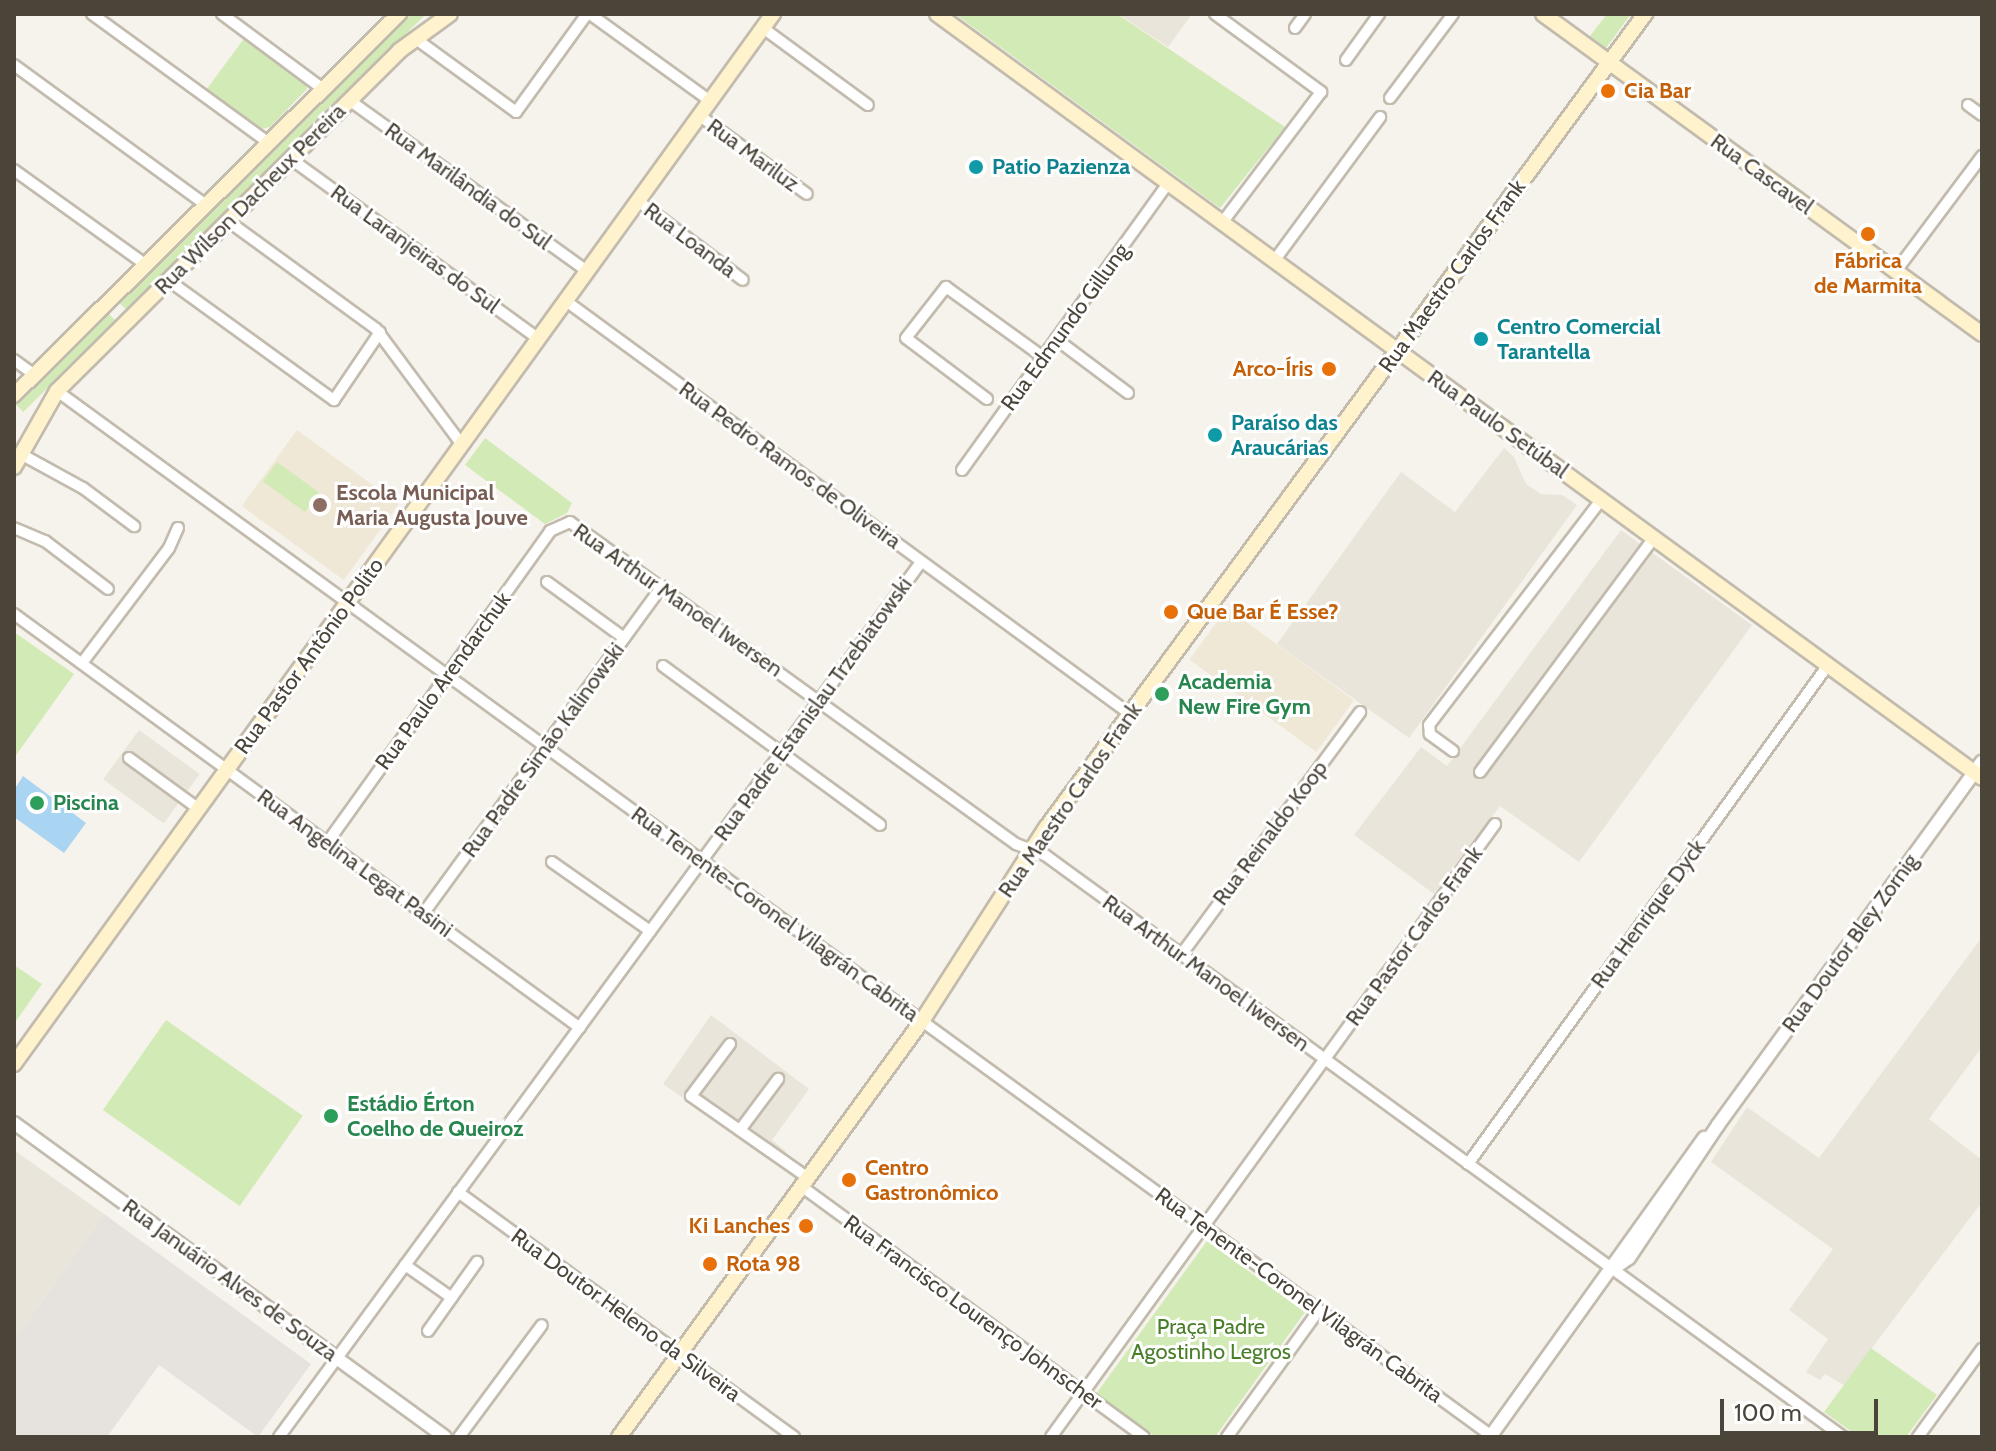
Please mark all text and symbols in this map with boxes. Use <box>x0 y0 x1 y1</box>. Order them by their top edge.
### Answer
place label: Cia Bar <box>1624 78 1691 104</box>
marker: Cia Bar <box>1599 82 1617 100</box>
street label: Rua Wilson Dacheux Pereira <box>149 98 351 300</box>
street label: Rua Mariluz <box>702 113 804 197</box>
street label: Rua Marilândia do Sul <box>380 117 556 255</box>
street label: Rua Cascavel <box>1706 128 1818 220</box>
place label: Patio Pazienza <box>992 154 1130 180</box>
marker: Patio Pazienza <box>967 158 985 176</box>
street label: Rua Maestro Carlos Frank <box>1373 174 1531 378</box>
street label: Rua Laranjeiras do Sul <box>326 179 504 319</box>
street label: Rua Loanda <box>639 197 741 283</box>
marker: Fábrica de Marmita <box>1859 225 1877 243</box>
street label: Rua Edmundo Gillung <box>995 238 1135 416</box>
place label: Fábrica de Marmita <box>1814 247 1922 298</box>
place label: Centro Comercial Tarantella <box>1497 313 1661 364</box>
marker: Centro Comercial Tarantella <box>1472 330 1490 348</box>
place label: Arco-Íris <box>1233 356 1313 382</box>
marker: Arco-Íris <box>1320 360 1338 378</box>
street label: Rua Paulo Setúbal <box>1422 364 1574 484</box>
street label: Rua Pedro Ramos de Oliveira <box>674 376 906 554</box>
place label: Paraíso das Araucárias <box>1231 409 1338 460</box>
marker: Paraíso das Araucárias <box>1206 426 1224 444</box>
place label: Escola Municipal Maria Augusta Jouve <box>336 479 528 530</box>
marker: Escola Municipal Maria Augusta Jouve <box>311 496 329 514</box>
street label: Rua Arthur Manoel Iwersen <box>568 518 788 682</box>
street label: Rua Pastor Antônio Polito <box>229 553 389 759</box>
street label: Rua Padre Estanislau Trzebiatowski <box>708 572 918 846</box>
street label: Rua Paulo Arendarchuk <box>370 587 516 775</box>
place label: Que Bar É Esse? <box>1187 599 1338 625</box>
marker: Que Bar É Esse? <box>1162 603 1180 621</box>
street label: Rua Padre Simão Kalinowski <box>456 637 630 863</box>
place label: Academia New Fire Gym <box>1178 668 1311 720</box>
marker: Academia New Fire Gym <box>1153 685 1171 703</box>
street label: Rua Maestro Carlos Frank <box>993 697 1147 903</box>
street label: Rua Reinaldo Koop <box>1207 756 1333 910</box>
street label: Rua Angelina Legat Pasini <box>252 783 458 943</box>
place label: Piscina <box>53 790 119 816</box>
marker: Piscina <box>28 794 46 812</box>
street label: Rua Tenente-Coronel Vilagrán Cabrita <box>626 801 924 1027</box>
street label: Rua Henrique Dyck <box>1585 835 1711 993</box>
street label: Rua Pastor Carlos Frank <box>1340 841 1488 1031</box>
street label: Rua Doutor Bley Zornig <box>1776 848 1924 1038</box>
street label: Rua Arthur Manoel Iwersen <box>1097 889 1315 1057</box>
place label: Estádio Érton Coelho de Queiroz <box>347 1090 523 1142</box>
marker: Estádio Érton Coelho de Queiroz <box>322 1107 340 1125</box>
place label: Centro Gastronômico <box>865 1154 999 1206</box>
marker: Centro Gastronômico <box>840 1171 858 1189</box>
street label: Rua Tenente-Coronel Vilagrán Cabrita <box>1150 1182 1448 1408</box>
street label: Rua Januário Alves de Souza <box>117 1193 343 1367</box>
street label: Rua Francisco Lourenço Johnscher <box>839 1209 1107 1415</box>
place label: Ki Lanches <box>688 1213 790 1239</box>
marker: Ki Lanches <box>797 1217 815 1235</box>
street label: Rua Doutor Heleno da Silveira <box>506 1223 746 1407</box>
place label: Rota 98 <box>726 1251 801 1277</box>
marker: Rota 98 <box>701 1255 719 1273</box>
park label: Praça Padre Agostinho Legros <box>1131 1313 1291 1364</box>
scale bar <box>1724 1383 1882 1433</box>
text: 100 m <box>1734 1398 1802 1427</box>

